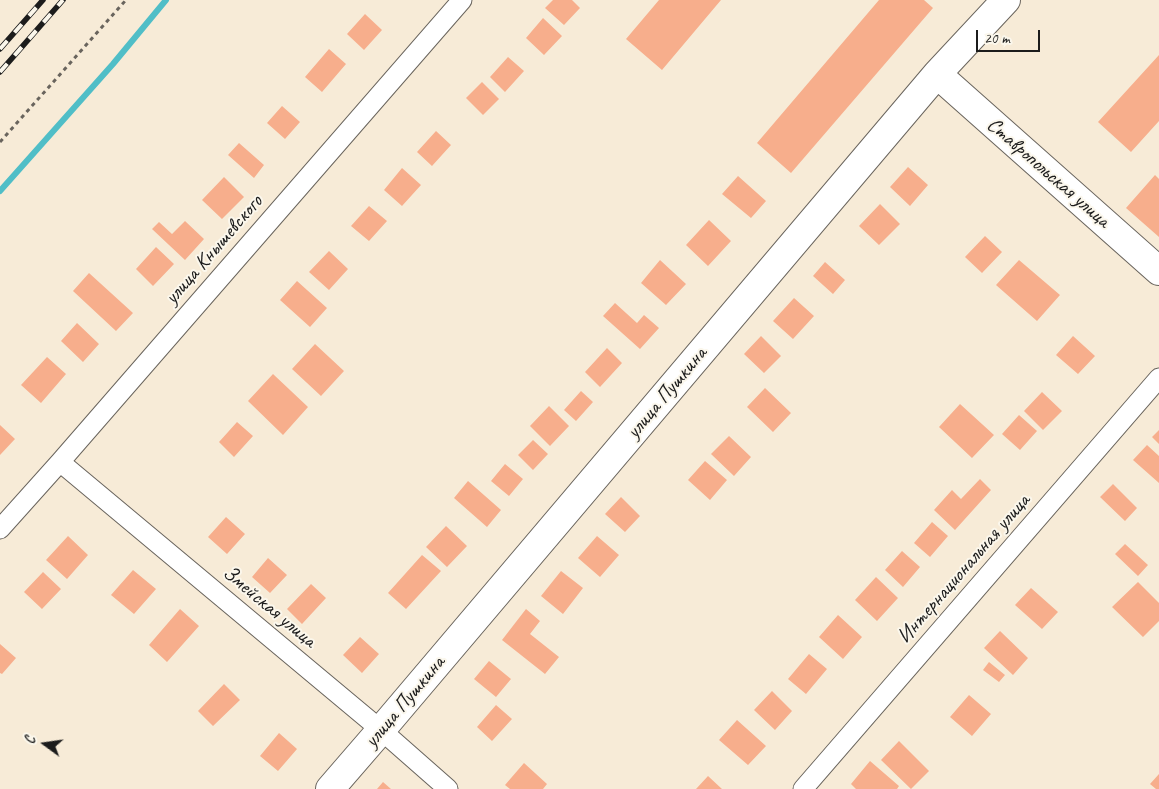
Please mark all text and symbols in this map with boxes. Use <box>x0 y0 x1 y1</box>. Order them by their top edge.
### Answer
scale bar <box>979 20 1043 52</box>
text: 20 m <box>984 29 1010 48</box>
street label: Ставропольская улица <box>981 112 1115 234</box>
street label: улица Кнышевского <box>160 190 268 310</box>
street label: улица Пушкина <box>621 342 713 444</box>
street label: Интернациональная улица <box>892 489 1036 649</box>
street label: Змейская улица <box>217 561 321 653</box>
street label: улица Пушкина <box>359 651 451 753</box>
north arrow <box>20 719 70 769</box>
text: С <box>21 735 39 746</box>

